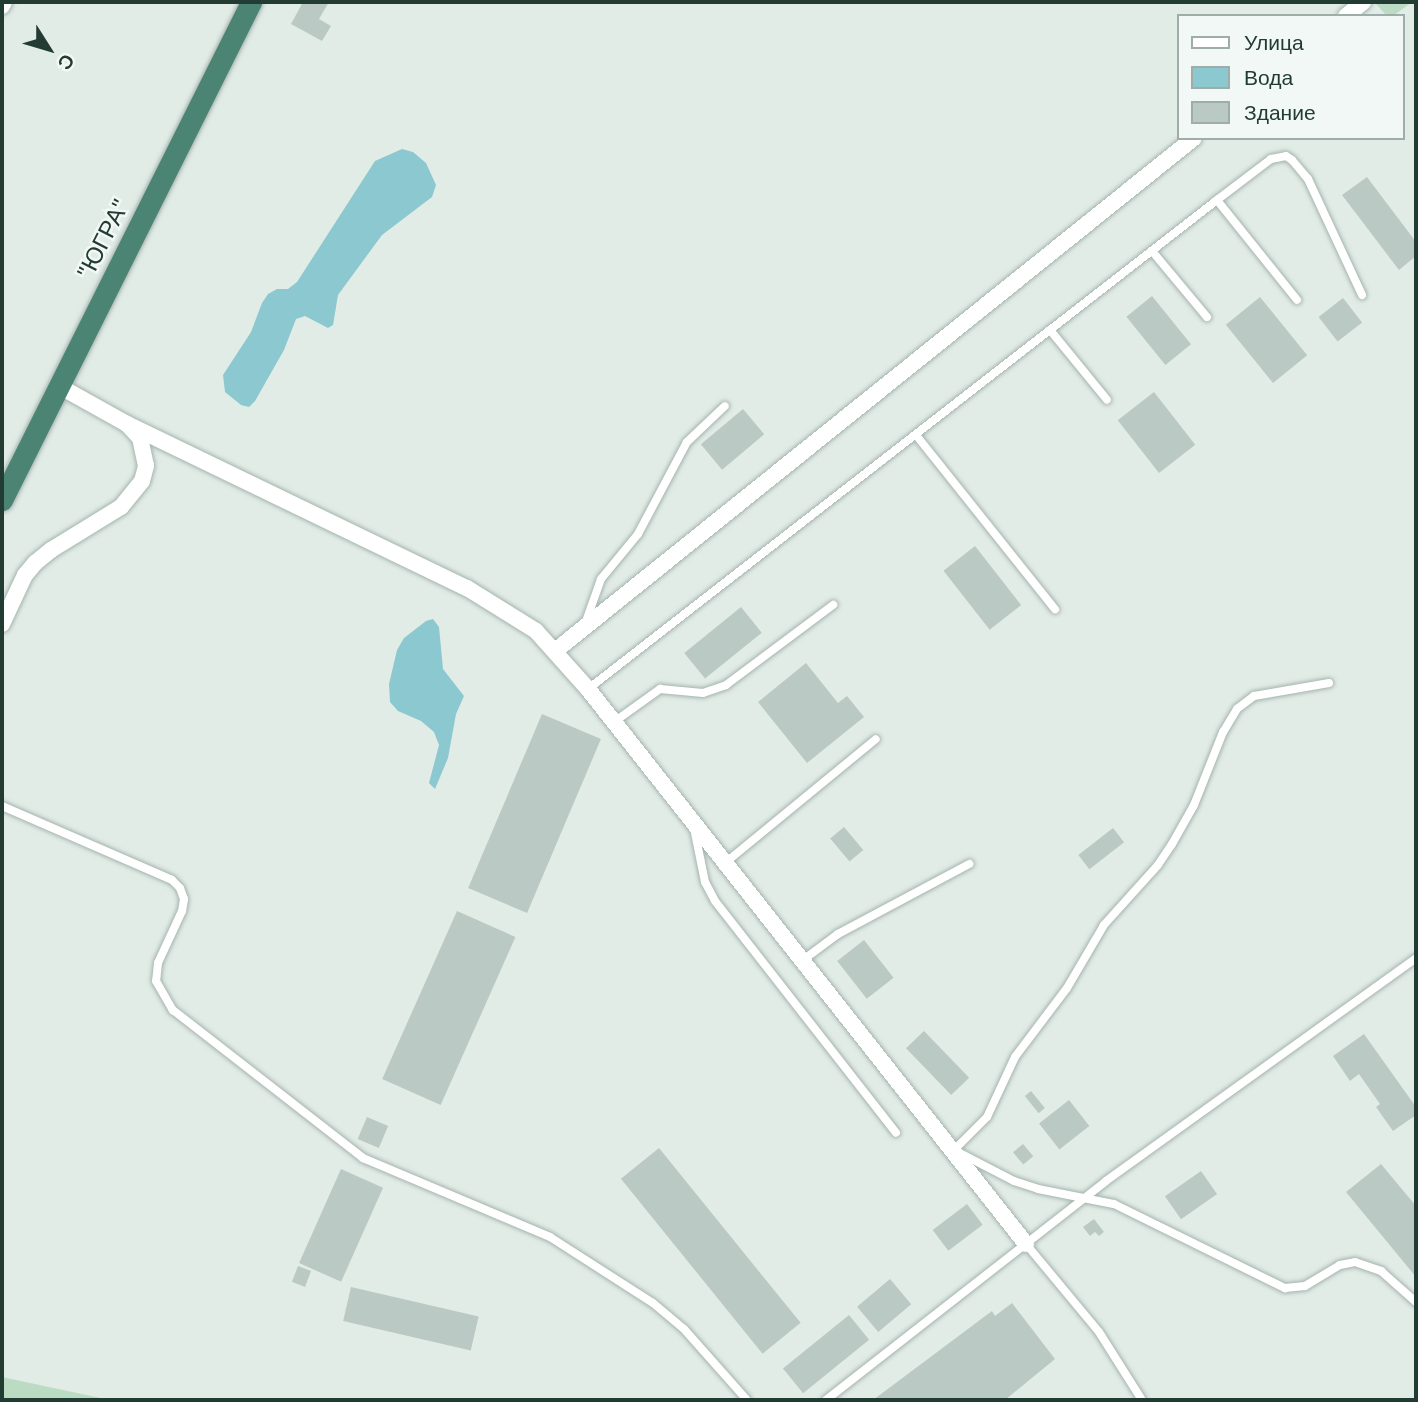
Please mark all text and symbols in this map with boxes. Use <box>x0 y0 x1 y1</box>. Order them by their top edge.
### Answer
north arrow <box>14 14 84 84</box>
legend <box>1176 14 1404 140</box>
text: Улица <box>1244 31 1304 54</box>
text: С <box>54 50 79 74</box>
text: Вода <box>1244 66 1293 89</box>
text: Здание <box>1244 101 1316 124</box>
street label: "ЮГРА" <box>71 195 135 283</box>

